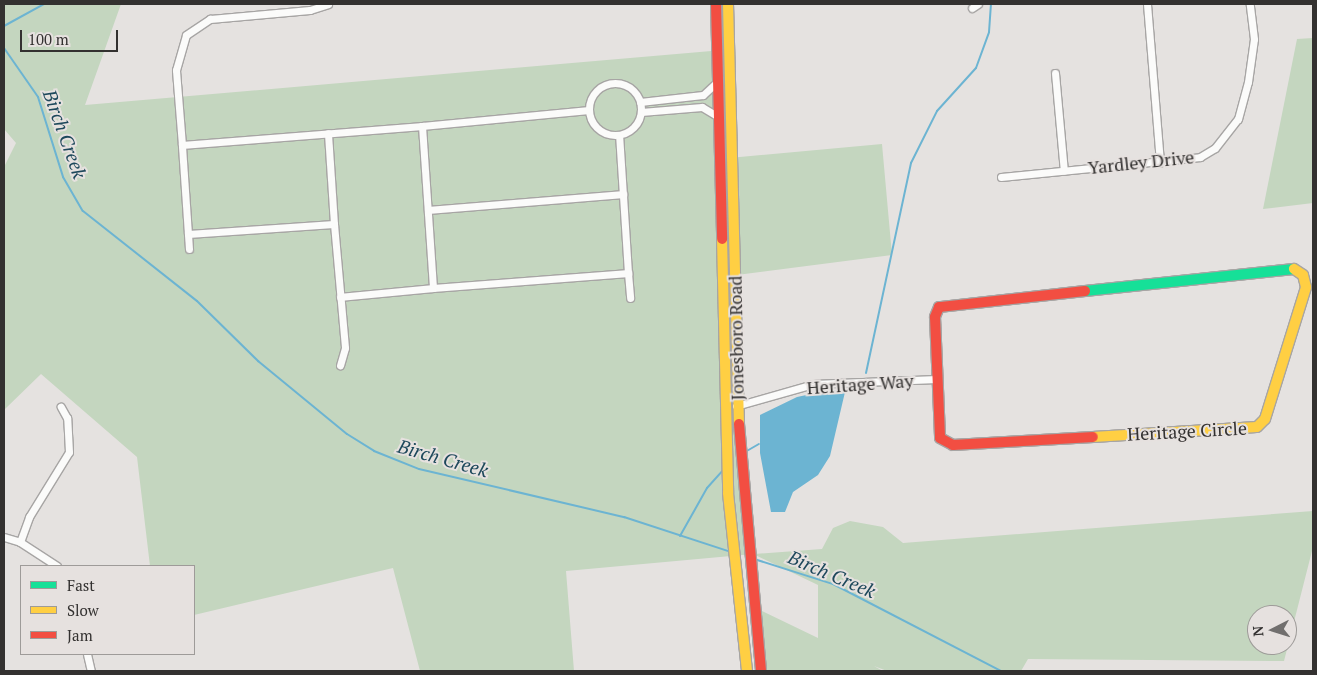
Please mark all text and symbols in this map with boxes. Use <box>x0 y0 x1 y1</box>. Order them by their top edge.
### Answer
scale bar <box>22 20 120 52</box>
text: 100 m <box>28 29 69 49</box>
water label: Birch Creek <box>38 86 92 182</box>
street label: Yardley Drive <box>1087 146 1195 178</box>
street label: Jonesboro Road <box>724 275 748 401</box>
street label: Heritage Way <box>806 369 914 399</box>
street label: Heritage Circle <box>1127 417 1247 445</box>
water label: Birch Creek <box>395 434 491 482</box>
water label: Birch Creek <box>785 545 879 603</box>
legend <box>20 565 195 655</box>
text: Fast <box>67 575 95 595</box>
text: Slow <box>67 600 99 620</box>
north arrow <box>1247 605 1297 655</box>
text: Jam <box>67 625 93 645</box>
text: N <box>1248 625 1267 637</box>

